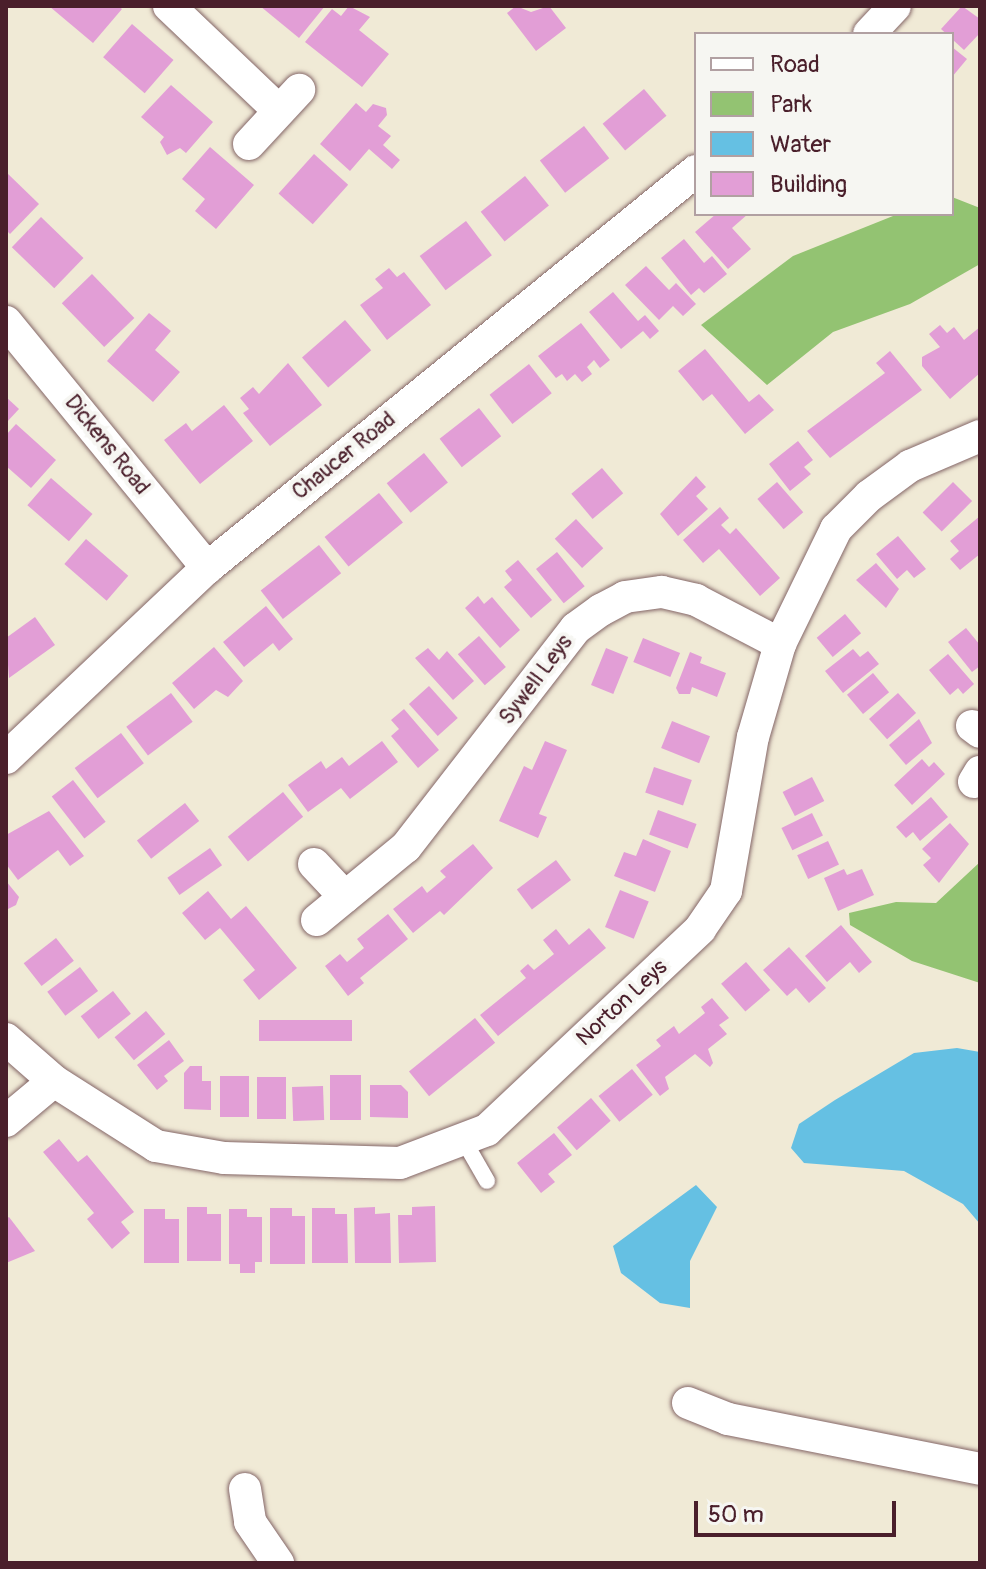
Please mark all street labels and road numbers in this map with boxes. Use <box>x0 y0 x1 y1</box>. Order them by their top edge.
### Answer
street label: Dickens Road <box>59 390 155 500</box>
street label: Chaucer Road <box>287 406 401 506</box>
street label: Sywell Leys <box>494 630 578 730</box>
street label: Norton Leys <box>571 954 673 1052</box>

